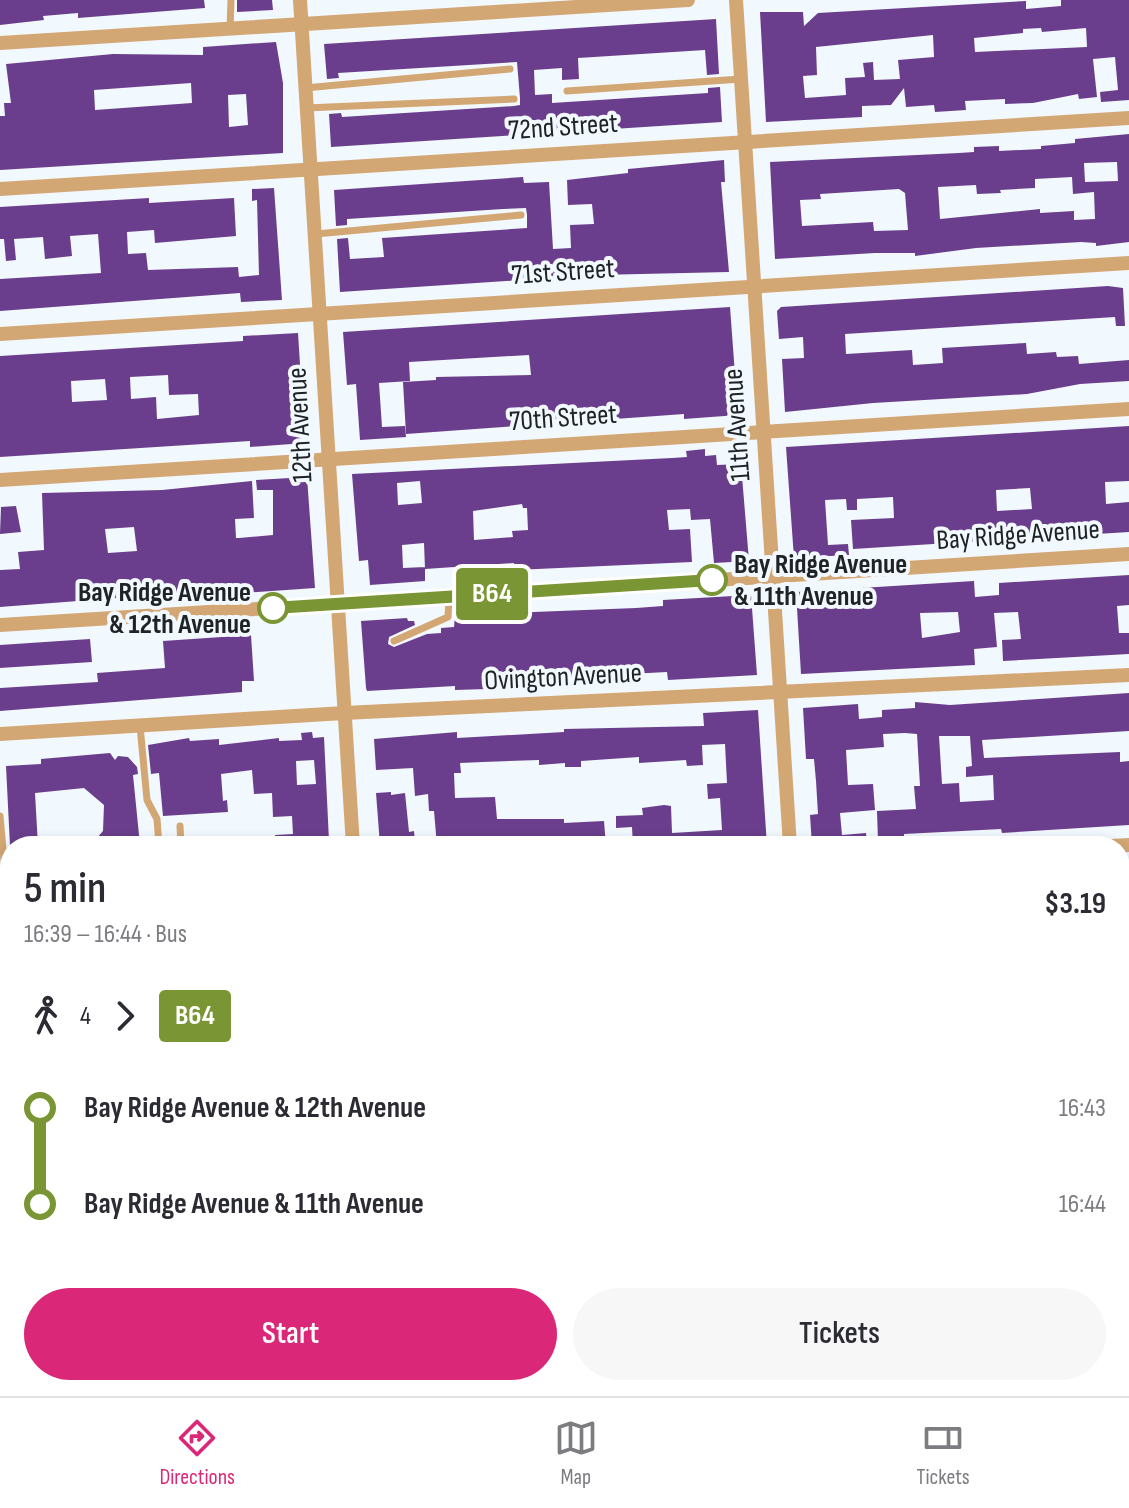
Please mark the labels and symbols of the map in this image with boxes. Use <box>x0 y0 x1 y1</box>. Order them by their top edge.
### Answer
street label: 72nd Street <box>507 107 619 147</box>
street label: 71st Street <box>510 252 616 292</box>
street label: 12th Avenue <box>281 367 319 483</box>
street label: 11th Avenue <box>717 368 757 482</box>
street label: 70th Street <box>508 398 618 438</box>
street label: Bay Ridge Avenue <box>935 513 1101 557</box>
place label: Bay Ridge Avenue & 11th Avenue <box>734 548 907 613</box>
marker: Bay Ridge Avenue & 11th Avenue <box>697 565 727 595</box>
line badge: B64 <box>446 568 538 620</box>
place label: Bay Ridge Avenue & 12th Avenue <box>78 576 251 641</box>
marker: Bay Ridge Avenue & 12th Avenue <box>258 593 288 623</box>
street label: Ovington Avenue <box>483 656 643 698</box>

